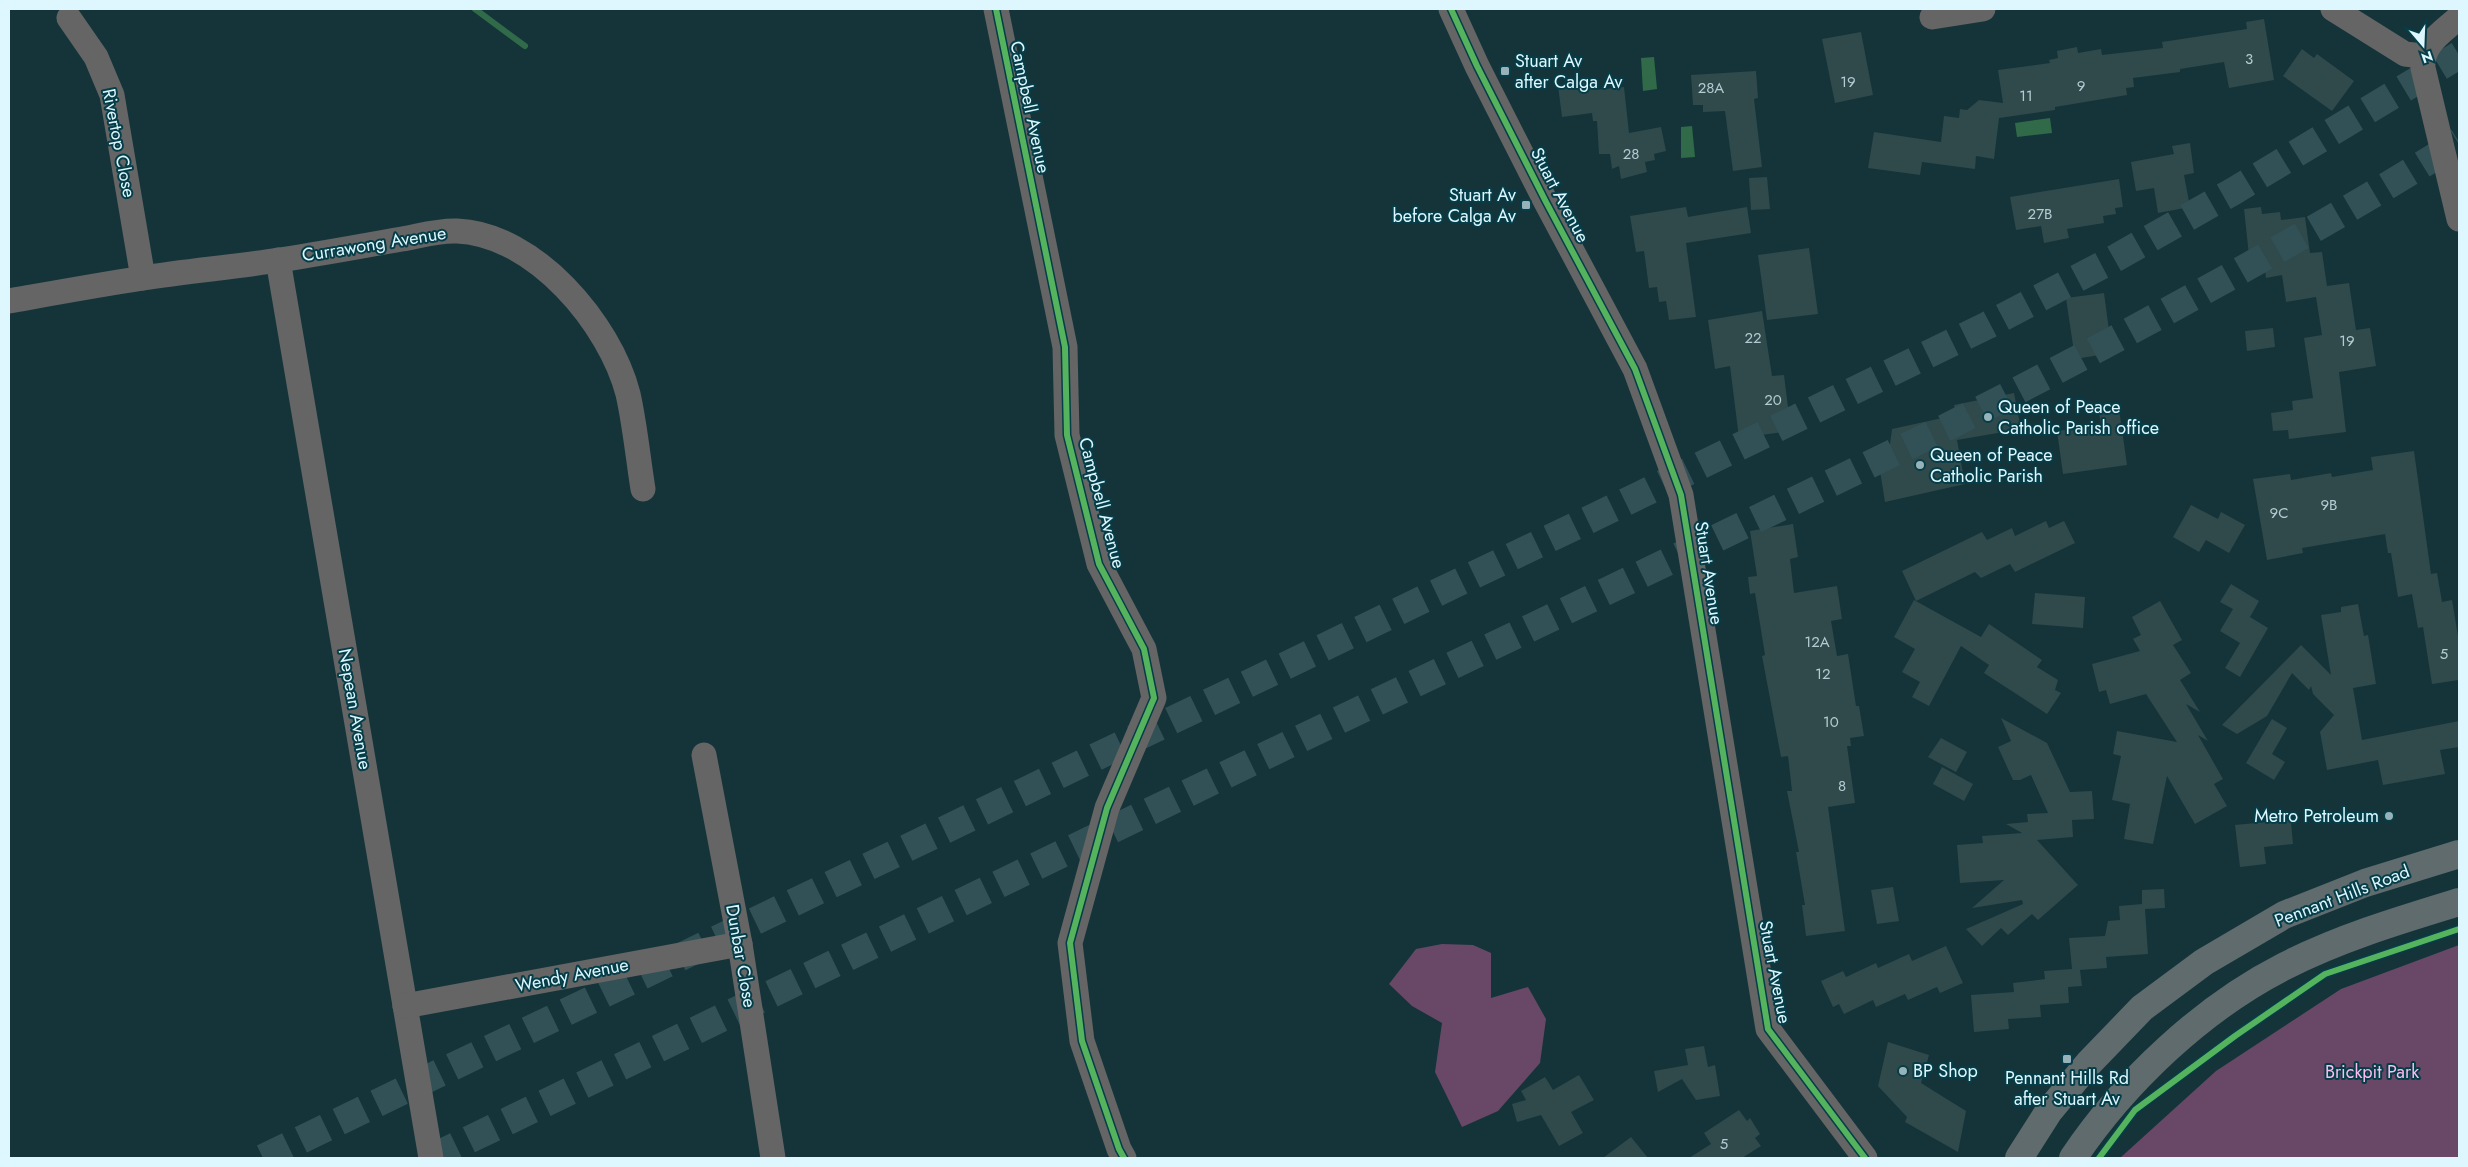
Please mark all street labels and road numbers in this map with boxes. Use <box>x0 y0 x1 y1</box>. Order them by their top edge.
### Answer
street label: Campbell Avenue <box>1003 38 1057 176</box>
street label: Rivertop Close <box>96 86 142 200</box>
street label: Stuart Avenue <box>1524 143 1596 247</box>
street label: Currawong Avenue <box>300 220 448 268</box>
street label: Campbell Avenue <box>1072 435 1132 571</box>
street label: Stuart Avenue <box>1688 519 1730 627</box>
street label: Nepean Avenue <box>332 647 378 771</box>
street label: Pennant Hills Road <box>2271 858 2413 934</box>
street label: Dunbar Close <box>719 902 763 1010</box>
street label: Stuart Avenue <box>1752 918 1798 1026</box>
street label: Wendy Avenue <box>513 951 631 999</box>

